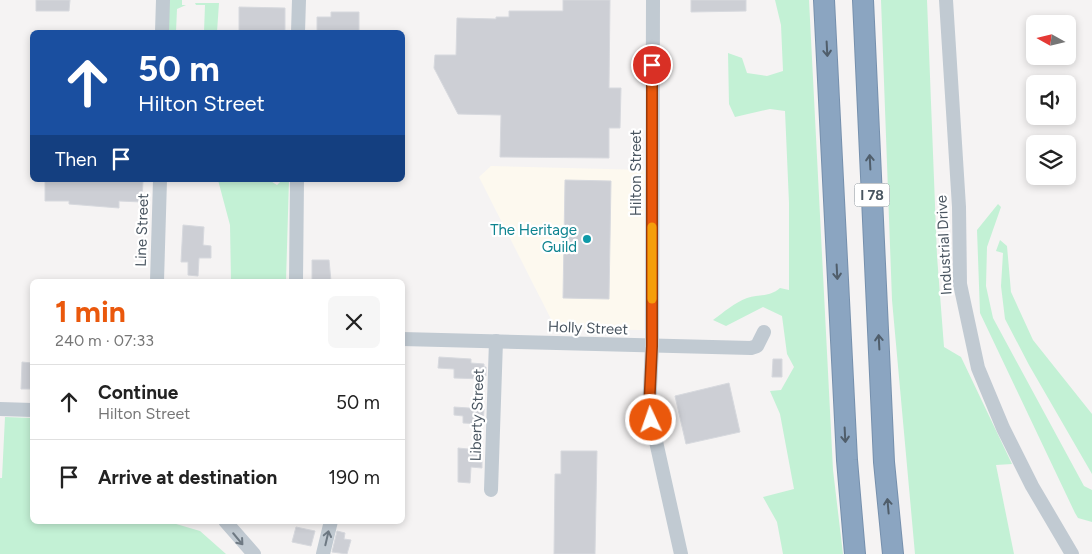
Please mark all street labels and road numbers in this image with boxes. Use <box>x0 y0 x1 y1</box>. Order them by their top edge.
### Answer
street label: Hilton Street <box>627 129 645 216</box>
road number: I 78 <box>854 184 890 206</box>
street label: Line Street <box>132 193 152 267</box>
street label: Industrial Drive <box>932 195 956 295</box>
street label: Holly Street <box>548 318 629 338</box>
street label: Liberty Street <box>466 368 488 462</box>

